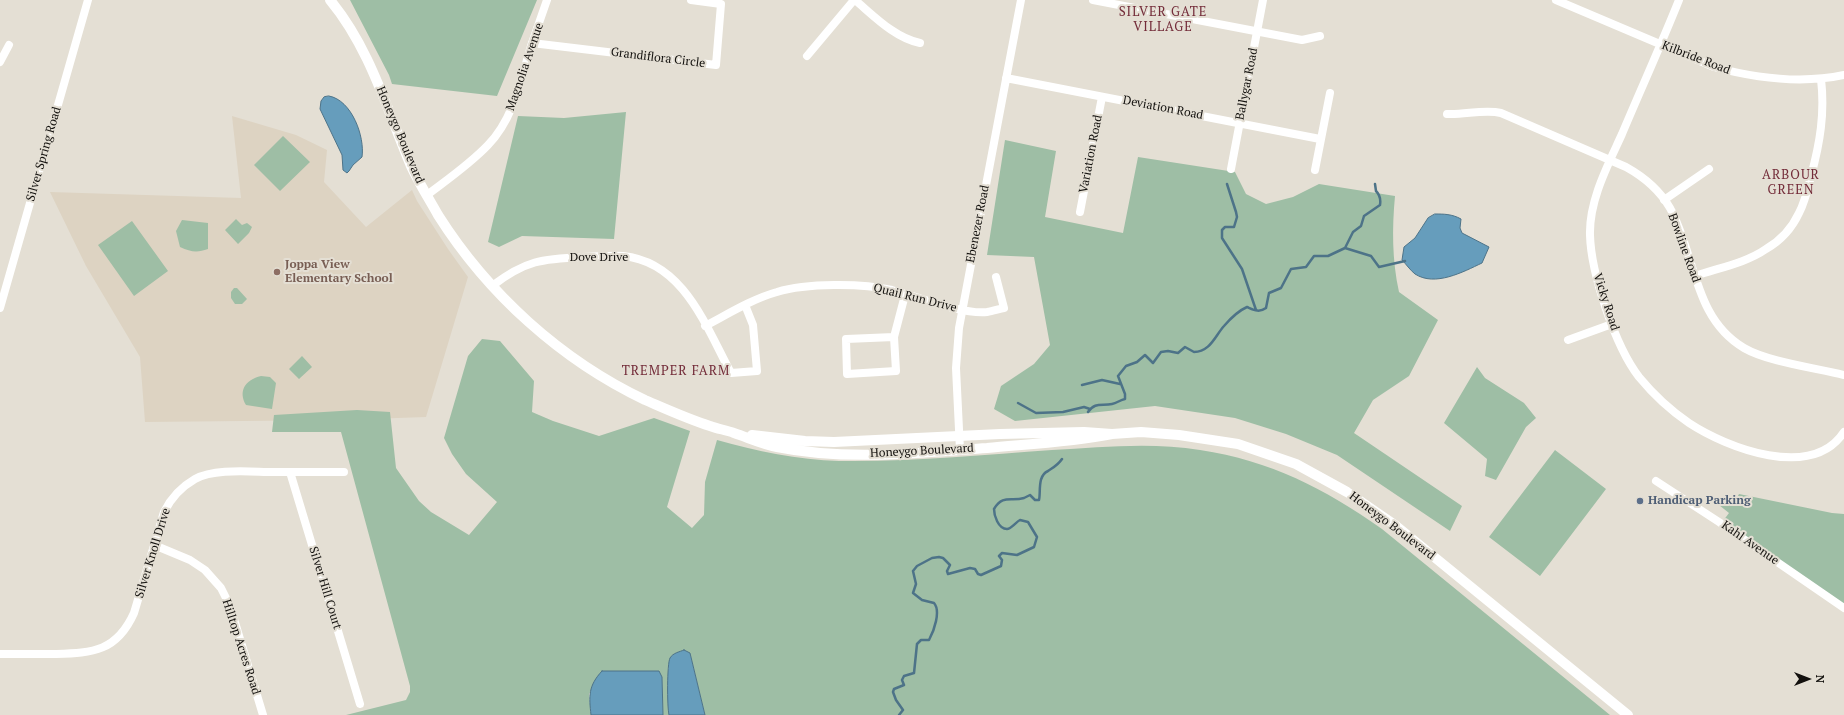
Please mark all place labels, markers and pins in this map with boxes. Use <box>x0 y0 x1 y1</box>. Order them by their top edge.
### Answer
place label: Joppa View Elementary School <box>285 258 393 286</box>
marker: Joppa View Elementary School <box>272 267 282 277</box>
place label: Handicap Parking <box>1648 494 1751 508</box>
marker: Handicap Parking <box>1635 496 1645 506</box>

